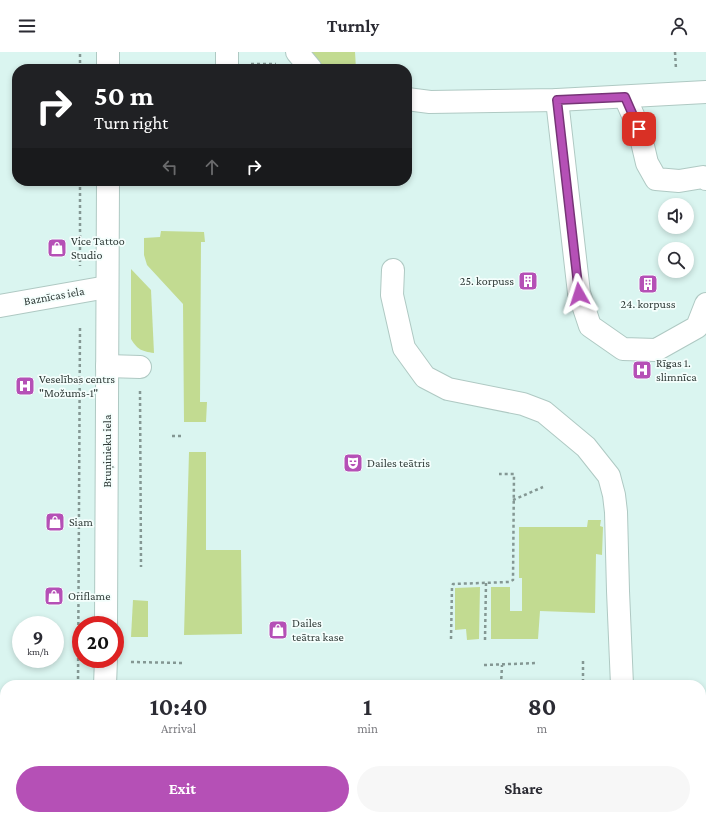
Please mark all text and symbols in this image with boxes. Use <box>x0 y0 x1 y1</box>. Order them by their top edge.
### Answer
icon: menu <box>16 15 38 37</box>
icon: person <box>668 15 690 37</box>
text: Turnly <box>327 16 379 36</box>
icon: right <box>28 80 80 132</box>
text: 50 m <box>94 80 154 111</box>
pin <box>622 112 656 146</box>
text: Turn right <box>94 113 168 133</box>
icon: arrive <box>628 118 650 140</box>
icon: left <box>159 156 181 178</box>
icon: ahead <box>201 156 223 178</box>
icon: right <box>243 156 265 178</box>
map controls <box>658 198 694 278</box>
button: sound <box>658 198 694 234</box>
place label: Vice Tattoo Studio <box>71 234 125 262</box>
shop icon: Vice Tattoo Studio <box>46 237 68 259</box>
button: search <box>658 242 694 278</box>
building icon: 25. korpuss <box>517 270 539 292</box>
position arrow <box>558 273 600 315</box>
building icon: 24. korpuss <box>637 273 659 295</box>
place label: 25. korpuss <box>460 274 514 288</box>
street label: Baznīcas iela <box>23 284 86 308</box>
place label: 24. korpuss <box>621 297 676 311</box>
place label: Rīgas 1. slimnīca <box>656 356 697 384</box>
hospital icon: Rīgas 1. slimnīca <box>631 359 653 381</box>
place label: Veselības centrs "Možums-1" <box>39 372 115 400</box>
hospital icon: Veselības centrs "Možums-1" <box>14 375 36 397</box>
street label: Bruņinieku iela <box>100 414 115 488</box>
theatre icon: Dailes teātris <box>342 452 364 474</box>
place label: Dailes teātris <box>367 456 430 470</box>
shop icon: Siam <box>44 511 66 533</box>
place label: Siam <box>69 515 93 529</box>
shop icon: Oriflame <box>43 585 65 607</box>
place label: Oriflame <box>68 589 110 603</box>
speed limit sign: 20 <box>72 616 124 668</box>
place label: Dailes teātra kase <box>292 616 344 644</box>
shop icon: Dailes teātra kase <box>267 619 289 641</box>
text: 9 <box>33 626 43 648</box>
text: km/h <box>27 646 49 657</box>
text: 10:40 <box>150 693 207 720</box>
text: 1 <box>363 693 372 720</box>
text: 80 <box>528 693 556 720</box>
text: Arrival <box>161 721 196 736</box>
text: min <box>357 721 378 736</box>
text: m <box>537 721 547 736</box>
button: Exit <box>16 766 349 812</box>
button: Share <box>357 766 690 812</box>

